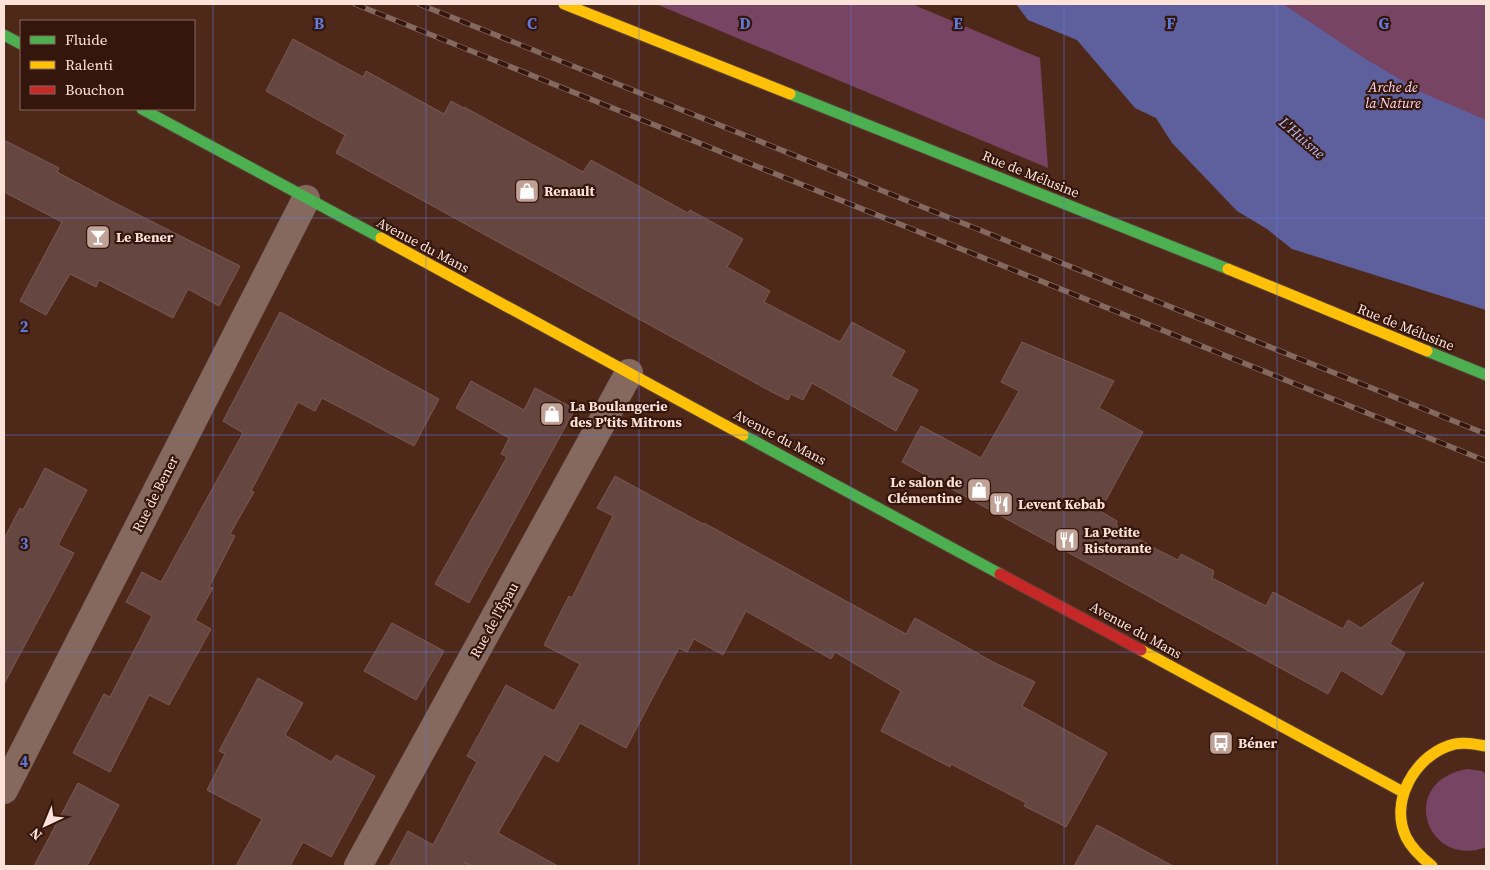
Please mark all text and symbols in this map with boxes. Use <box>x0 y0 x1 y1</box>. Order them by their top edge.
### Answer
text: B <box>314 12 325 34</box>
text: C <box>527 12 537 34</box>
text: D <box>739 12 751 34</box>
text: E <box>953 12 963 34</box>
text: F <box>1166 12 1176 34</box>
text: G <box>1379 12 1390 34</box>
legend <box>20 20 195 110</box>
text: Fluide <box>65 29 108 50</box>
text: Ralenti <box>65 54 113 75</box>
park label: Arche de la Nature <box>1365 77 1421 113</box>
text: Bouchon <box>65 79 125 100</box>
water label: L'Huisne <box>1274 111 1330 163</box>
street label: Rue de Mélusine <box>979 145 1083 203</box>
shop icon: Renault <box>514 178 540 204</box>
place label: Renault <box>544 181 595 201</box>
street label: Avenue du Mans <box>373 212 473 278</box>
bar icon: Le Bener <box>85 224 111 250</box>
place label: Le Bener <box>116 227 174 247</box>
street label: Rue de Mélusine <box>1354 298 1458 356</box>
text: 2 <box>20 315 29 337</box>
place label: La Boulangerie des P'tits Mitrons <box>570 396 682 432</box>
shop icon: La Boulangerie des P'tits Mitrons <box>539 401 565 427</box>
street label: Avenue du Mans <box>730 404 830 470</box>
street label: Rue de Bener <box>127 452 183 536</box>
place label: Le salon de Clémentine <box>888 472 962 508</box>
shop icon: Le salon de Clémentine <box>966 477 992 503</box>
restaurant icon: Levent Kebab <box>988 491 1014 517</box>
place label: Levent Kebab <box>1018 494 1106 514</box>
place label: La Petite Ristorante <box>1084 522 1152 558</box>
restaurant icon: La Petite Ristorante <box>1054 527 1080 553</box>
text: 3 <box>20 532 29 554</box>
street label: Rue de l'Épau <box>465 579 523 661</box>
street label: Avenue du Mans <box>1086 596 1186 664</box>
bus stop icon: Béner <box>1208 730 1234 756</box>
place label: Béner <box>1238 733 1277 753</box>
text: 4 <box>20 750 29 772</box>
north arrow <box>20 800 70 850</box>
text: N <box>25 824 47 845</box>

